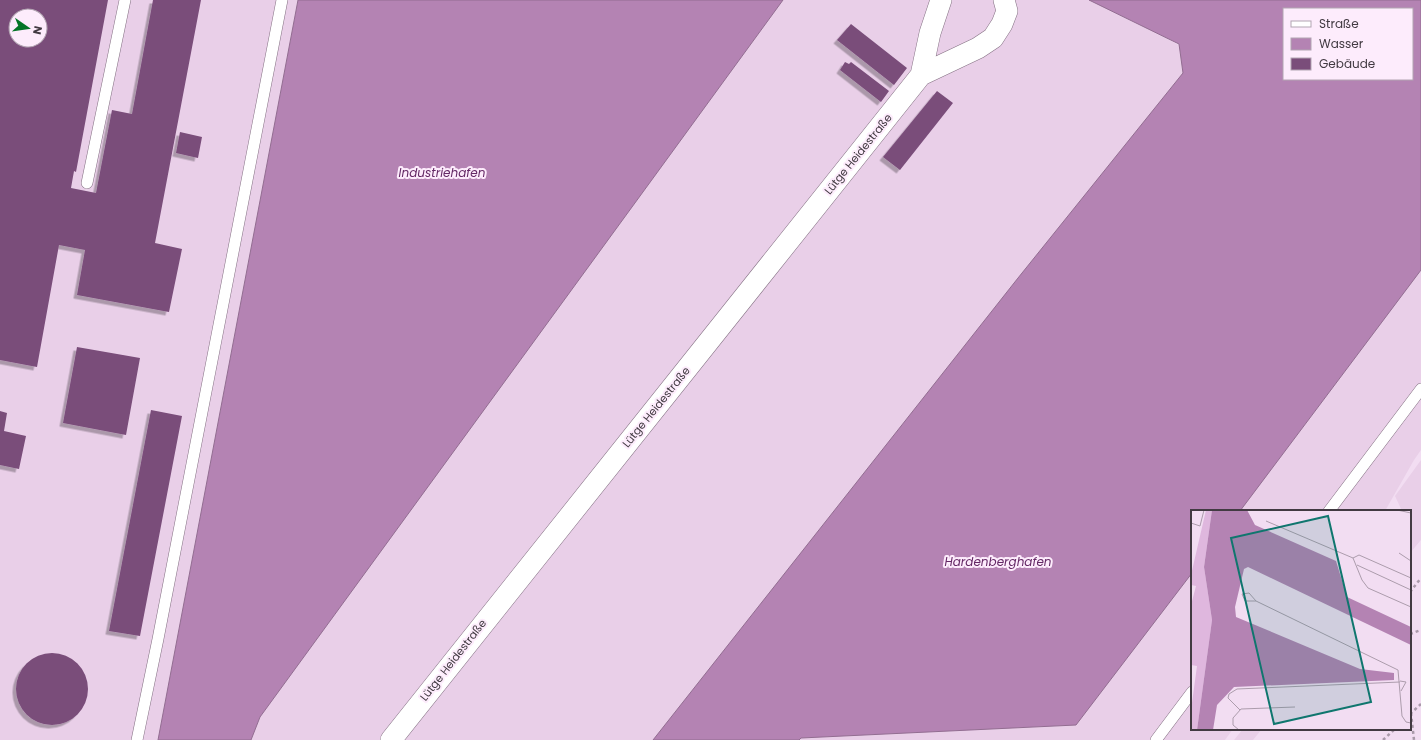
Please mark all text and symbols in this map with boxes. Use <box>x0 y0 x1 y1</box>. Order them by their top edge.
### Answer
north arrow <box>8 8 48 48</box>
legend <box>1283 8 1413 80</box>
text: Straße <box>1319 15 1359 32</box>
text: N <box>29 24 46 36</box>
text: Wasser <box>1319 35 1364 52</box>
text: Gebäude <box>1319 55 1375 72</box>
street label: Lütge Heidestraße <box>820 110 896 198</box>
water label: Industriehafen <box>399 164 485 181</box>
street label: Lütge Heidestraße <box>618 363 694 451</box>
inset map <box>1191 510 1411 730</box>
water label: Hardenberghafen <box>944 553 1052 570</box>
street label: Lütge Heidestraße <box>416 616 490 704</box>

